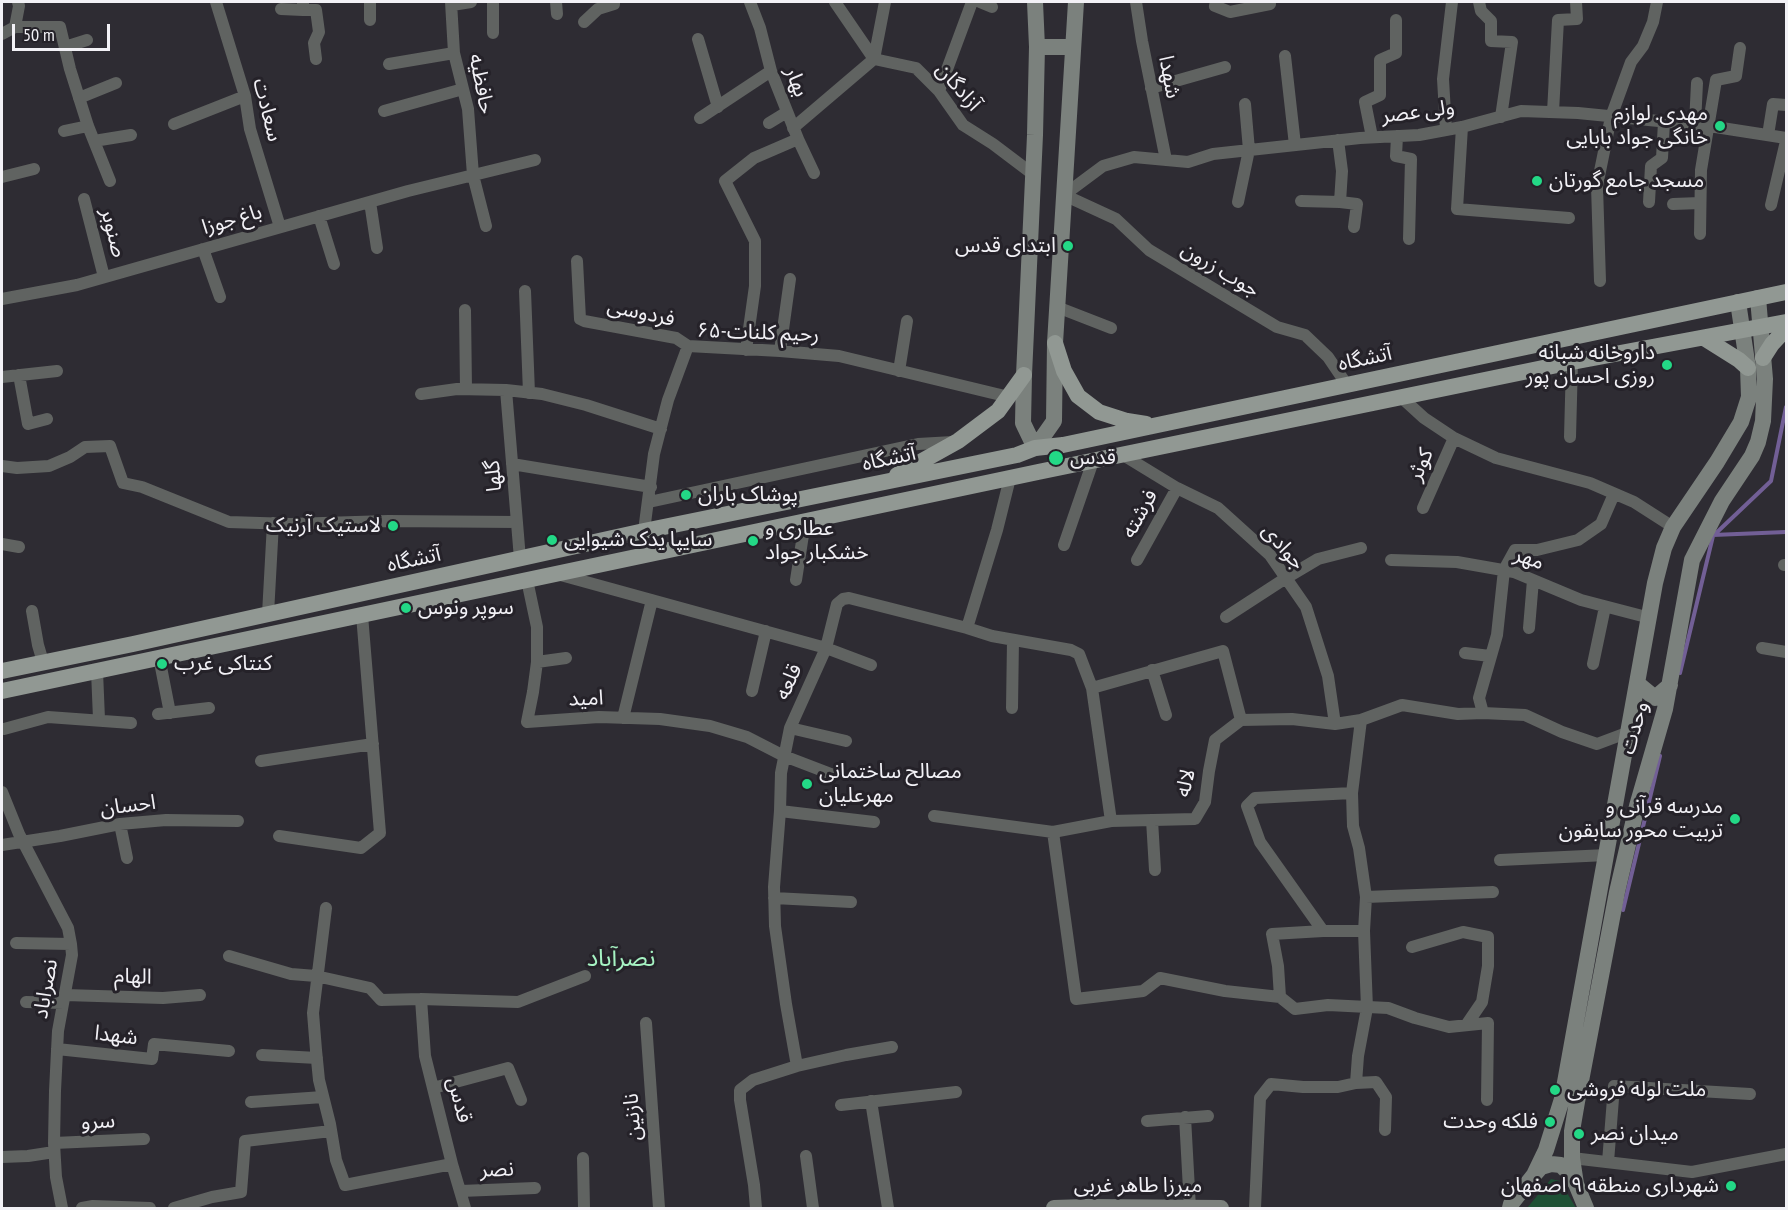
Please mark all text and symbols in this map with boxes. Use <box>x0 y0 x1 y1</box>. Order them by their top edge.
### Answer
scale bar <box>15 12 112 50</box>
text: 50 m <box>23 23 55 46</box>
street label: حافظیه <box>463 52 499 116</box>
street label: شهدا <box>1153 53 1185 101</box>
street label: آزادگان <box>930 57 986 117</box>
street label: بهار <box>779 63 813 101</box>
street label: سعادت <box>247 76 287 144</box>
street label: ولی عصر <box>1380 95 1456 129</box>
place label: مهدی. لوازم خانگی جواد بابایی <box>1566 101 1708 151</box>
marker: مهدی. لوازم خانگی جواد بابایی <box>1713 119 1727 133</box>
place label: مسجد جامع گورتان <box>1549 168 1704 194</box>
marker: مسجد جامع گورتان <box>1530 174 1544 188</box>
street label: باغ جوزا <box>199 199 265 241</box>
street label: صنوبر <box>95 206 131 260</box>
place label: ابتدای قدس <box>955 233 1056 259</box>
street label: جوب زرون <box>1176 237 1264 303</box>
marker: ابتدای قدس <box>1061 239 1075 253</box>
street label: فردوسی <box>605 294 677 332</box>
street label: ۶۵-رحیم کلنات <box>696 318 820 348</box>
place label: داروخانه شبانه روزی احسان پور <box>1526 340 1655 390</box>
street label: آتشگاه <box>1336 341 1394 377</box>
marker: داروخانه شبانه روزی احسان پور <box>1660 358 1674 372</box>
street label: آتشگاه <box>860 441 918 477</box>
place label: قدس <box>1070 445 1116 471</box>
street label: کوثر <box>1403 445 1439 485</box>
marker: قدس <box>1047 449 1065 467</box>
street label: گلها <box>480 459 508 493</box>
place label: پوشاک باران <box>698 482 798 508</box>
street label: فرشته <box>1116 485 1164 543</box>
marker: پوشاک باران <box>679 488 693 502</box>
place label: لاستیک آرنیک <box>266 513 381 539</box>
place label: عطاری و خشکبار جواد <box>765 516 869 566</box>
marker: لاستیک آرنیک <box>386 519 400 533</box>
street label: جوادی <box>1256 519 1310 575</box>
place label: سایپا یدک شیوایی <box>564 527 713 553</box>
marker: سایپا یدک شیوایی <box>545 533 559 547</box>
marker: عطاری و خشکبار جواد <box>746 534 760 548</box>
street label: آتشگاه <box>385 542 443 578</box>
street label: مهر <box>1511 542 1547 576</box>
place label: سوپر ونوس <box>418 595 514 621</box>
marker: سوپر ونوس <box>399 601 413 615</box>
place label: کنتاکی غرب <box>174 651 272 677</box>
marker: کنتاکی غرب <box>155 657 169 671</box>
street label: قلعه <box>770 660 808 704</box>
street label: امید <box>568 686 604 712</box>
street label: وحدت <box>1615 699 1655 757</box>
place label: مصالح ساختمانی مهرعلیان <box>819 759 962 809</box>
street label: لاله <box>1171 767 1201 799</box>
marker: مصالح ساختمانی مهرعلیان <box>800 777 814 791</box>
street label: احسان <box>99 790 157 822</box>
place label: مدرسه قرآنی و تربیت محور سابقون <box>1559 794 1723 844</box>
marker: مدرسه قرآنی و تربیت محور سابقون <box>1728 812 1742 826</box>
district label: نصرآباد <box>587 945 655 973</box>
street label: نصراباد <box>28 957 64 1021</box>
street label: الهام <box>114 964 152 990</box>
street label: شهدا <box>93 1021 139 1051</box>
street label: قدس <box>441 1075 477 1125</box>
place label: ملت لوله فروشی <box>1567 1077 1706 1103</box>
marker: ملت لوله فروشی <box>1548 1083 1562 1097</box>
street label: نازنین <box>619 1092 647 1142</box>
street label: سرو <box>80 1109 116 1135</box>
place label: فلکه وحدت <box>1443 1109 1538 1135</box>
marker: فلکه وحدت <box>1543 1115 1557 1129</box>
place label: میدان نصر <box>1591 1121 1679 1147</box>
marker: میدان نصر <box>1572 1127 1586 1141</box>
street label: نصر <box>480 1157 514 1183</box>
street label: میرزا طاهر غربی <box>1074 1173 1202 1199</box>
place label: شهرداری منطقه ۹ اصفهان <box>1501 1173 1719 1199</box>
marker: شهرداری منطقه ۹ اصفهان <box>1724 1179 1738 1193</box>

